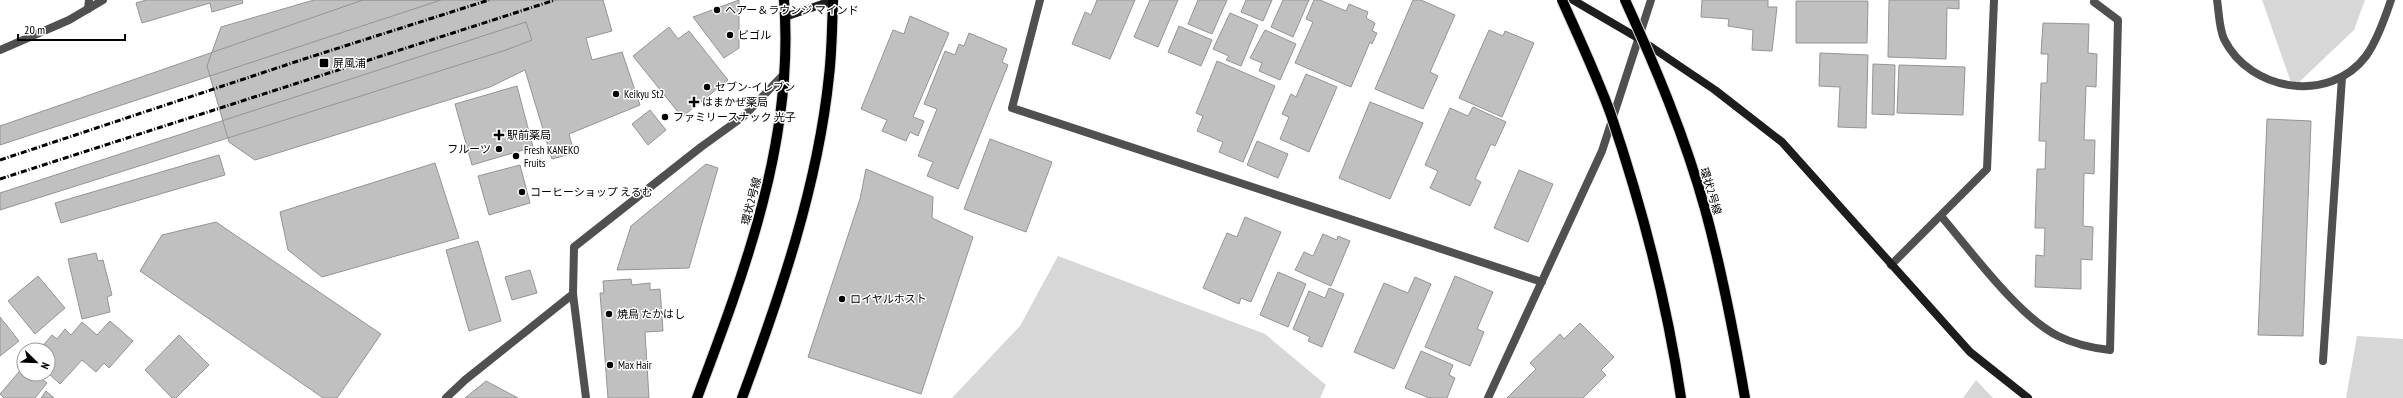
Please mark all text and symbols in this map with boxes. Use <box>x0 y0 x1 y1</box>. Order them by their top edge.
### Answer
place label: ヘアー＆ラウンジ マインド <box>725 3 859 17</box>
marker: ヘアー＆ラウンジ マインド <box>712 5 722 15</box>
scale bar <box>18 16 125 42</box>
text: 20 m <box>24 22 45 37</box>
place label: ビゴル <box>738 28 771 42</box>
marker: ビゴル <box>725 30 735 40</box>
place label: 屏風浦 <box>333 56 366 70</box>
marker: 屏風浦 <box>318 57 330 69</box>
place label: セブン-イレブン <box>715 80 795 94</box>
marker: セブン-イレブン <box>702 82 712 92</box>
place label: Keikyu St2 <box>624 87 664 101</box>
marker: Keikyu St2 <box>611 89 621 99</box>
place label: はまかぜ薬局 <box>702 95 768 109</box>
marker: はまかぜ薬局 <box>689 97 699 107</box>
place label: ファミリースナック 光子 <box>673 110 796 124</box>
marker: ファミリースナック 光子 <box>660 112 670 122</box>
place label: 駅前薬局 <box>507 128 551 142</box>
marker: 駅前薬局 <box>494 130 504 140</box>
place label: フルーツ <box>447 142 491 156</box>
place label: Fresh KANEKO Fruits <box>524 143 579 170</box>
marker: フルーツ <box>494 144 504 154</box>
marker: Fresh KANEKO Fruits <box>511 151 521 161</box>
street label: 環状2号線 <box>1697 166 1725 216</box>
street label: 環状2号線 <box>738 176 764 226</box>
place label: コーヒーショップ えるむ <box>530 185 653 199</box>
marker: コーヒーショップ えるむ <box>517 187 527 197</box>
place label: ロイヤルホスト <box>850 292 927 306</box>
marker: ロイヤルホスト <box>837 294 847 304</box>
place label: 焼鳥 たかはし <box>617 307 685 321</box>
marker: 焼鳥 たかはし <box>604 309 614 319</box>
north arrow <box>16 342 56 382</box>
place label: Max Hair <box>618 358 652 372</box>
text: N <box>38 360 53 371</box>
marker: Max Hair <box>605 360 615 370</box>

